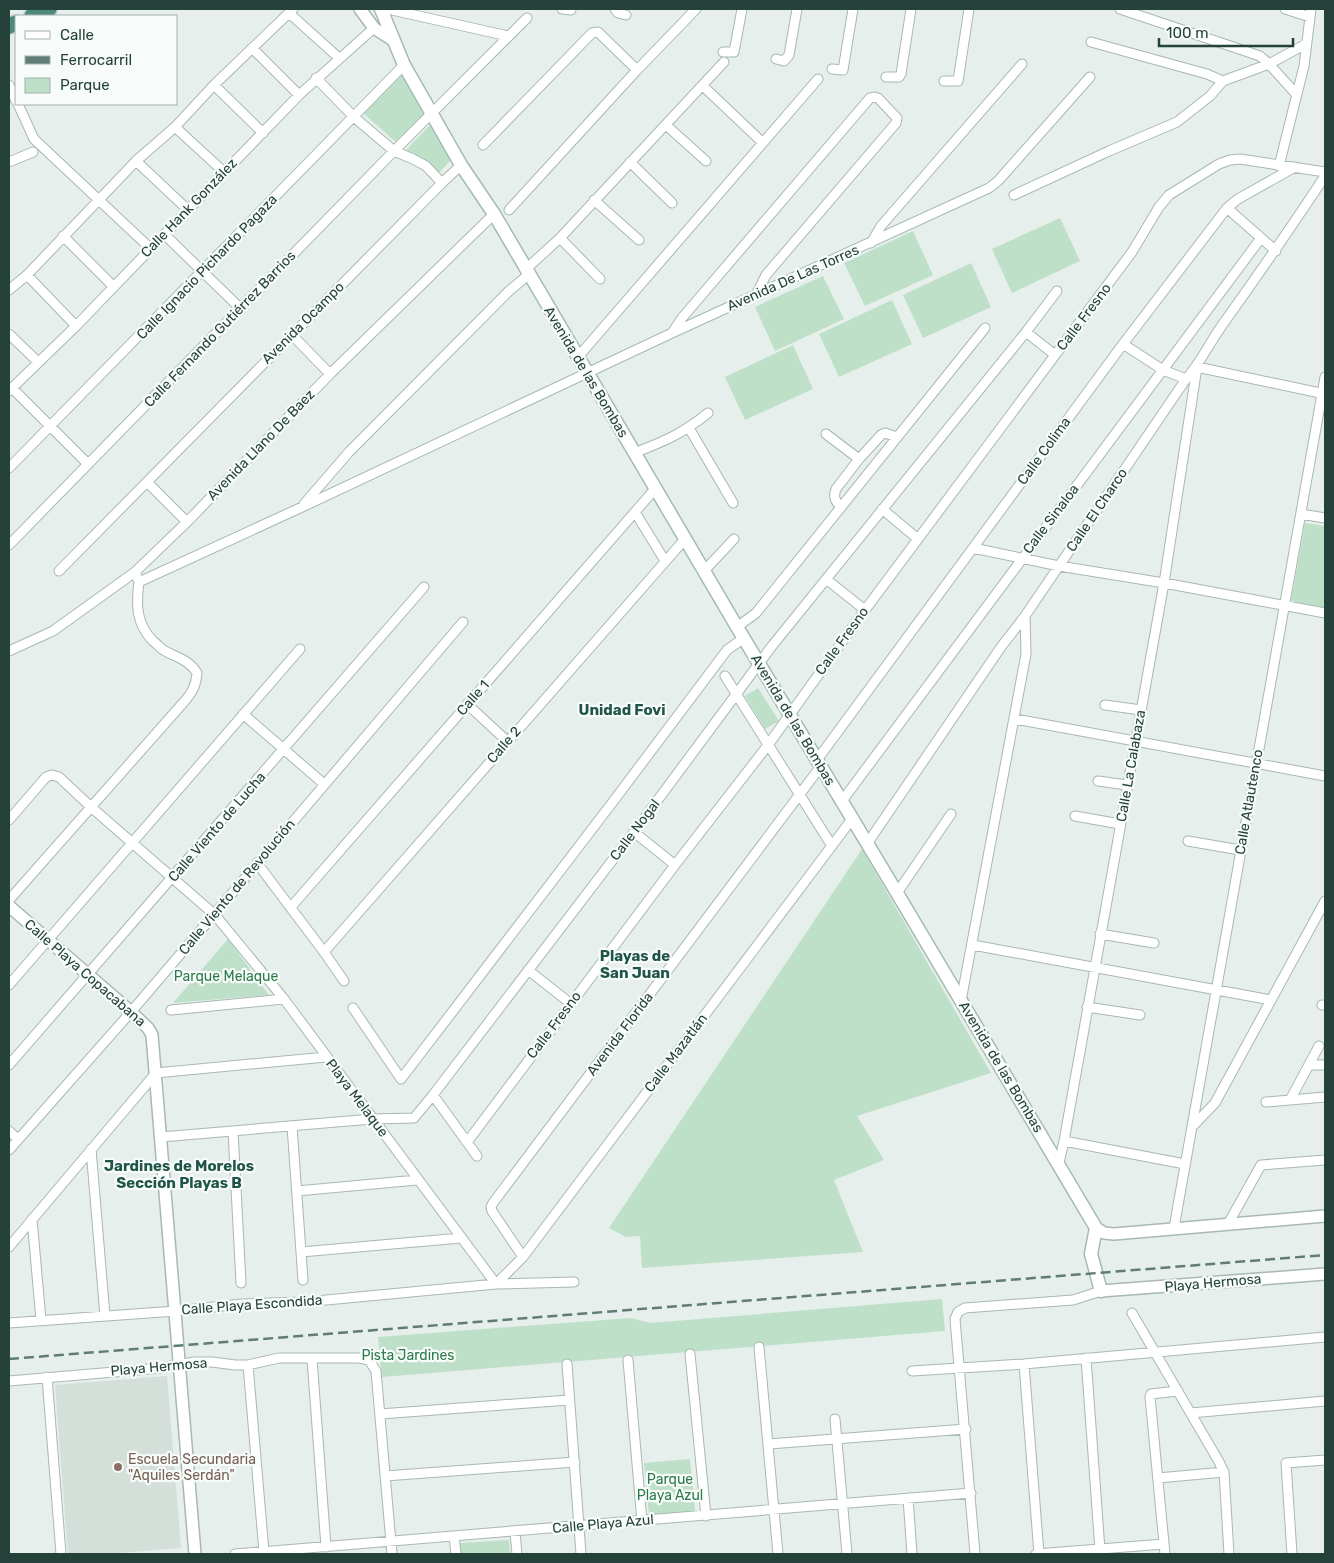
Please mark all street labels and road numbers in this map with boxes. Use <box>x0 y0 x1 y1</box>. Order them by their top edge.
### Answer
street label: Calle Hank González <box>137 155 241 261</box>
street label: Calle Ignacio Pichardo Pagaza <box>133 191 281 343</box>
street label: Avenida De Las Torres <box>724 241 862 315</box>
street label: Calle Fernando Gutiérrez Barrios <box>141 247 299 411</box>
street label: Avenida Ocampo <box>258 278 348 368</box>
street label: Calle Fresno <box>1053 280 1115 354</box>
street label: Avenida de las Bombas <box>540 303 632 441</box>
street label: Avenida Llano De Baez <box>204 386 318 504</box>
street label: Calle Colima <box>1014 414 1074 488</box>
street label: Calle El Charco <box>1063 465 1131 555</box>
street label: Calle Sinaloa <box>1019 481 1083 557</box>
street label: Calle Fresno <box>812 604 872 678</box>
street label: Avenida de las Bombas <box>747 651 839 789</box>
street label: Calle 1 <box>453 677 493 719</box>
street label: Calle La Calabaza <box>1113 709 1149 823</box>
street label: Calle 2 <box>483 723 525 767</box>
street label: Calle Atlautenco <box>1231 748 1267 856</box>
street label: Calle Viento de Lucha <box>165 769 269 885</box>
street label: Calle Nogal <box>606 796 664 864</box>
street label: Calle Viento de Revolución <box>175 816 299 958</box>
street label: Calle Playa Copacabana <box>21 916 149 1030</box>
street label: Calle Fresno <box>523 988 585 1062</box>
street label: Avenida Florida <box>583 989 657 1079</box>
street label: Avenida de las Bombas <box>955 998 1047 1136</box>
street label: Calle Mazatlán <box>641 1010 711 1096</box>
street label: Playa Melaque <box>322 1056 392 1140</box>
street label: Playa Hermosa <box>1164 1270 1262 1296</box>
street label: Calle Playa Escondida <box>181 1292 323 1318</box>
street label: Playa Hermosa <box>110 1354 208 1380</box>
street label: Calle Playa Azul <box>552 1511 654 1537</box>

